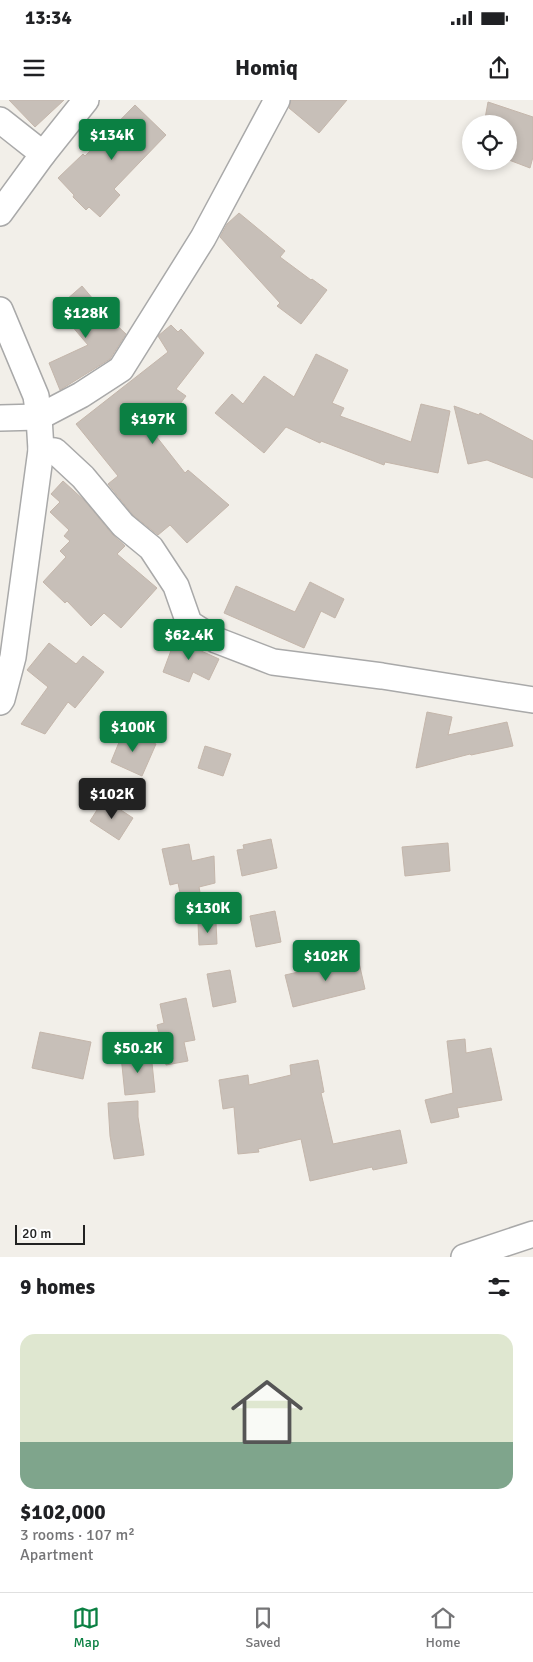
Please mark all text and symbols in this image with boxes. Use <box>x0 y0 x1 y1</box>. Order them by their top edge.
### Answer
text: 13:34 <box>25 6 72 30</box>
icon: menu <box>20 54 48 82</box>
text: Homiq <box>235 54 298 81</box>
icon: share <box>485 54 513 82</box>
map controls <box>462 115 517 170</box>
button: locate <box>462 115 517 170</box>
pin: $134K <box>77 118 147 161</box>
text: $134K <box>90 125 134 145</box>
pin: $128K <box>51 296 121 339</box>
text: $128K <box>64 303 108 323</box>
pin: $197K <box>118 402 188 445</box>
text: $197K <box>131 409 175 429</box>
pin: $62.4K <box>148 618 230 661</box>
text: $62.4K <box>164 625 214 645</box>
pin: $100K <box>98 710 168 753</box>
text: $100K <box>111 717 155 737</box>
pin: $102K <box>77 778 147 820</box>
text: $102K <box>90 784 134 804</box>
pin: $130K <box>173 892 243 934</box>
text: $130K <box>186 898 230 918</box>
pin: $102K <box>291 940 361 982</box>
text: $102K <box>304 946 348 966</box>
pin: $50.2K <box>97 1032 179 1074</box>
text: $50.2K <box>113 1038 163 1058</box>
scale bar <box>15 1222 85 1245</box>
text: 20 m <box>22 1225 51 1242</box>
icon: filters <box>485 1273 513 1301</box>
text: 9 homes <box>20 1274 95 1300</box>
icon: home <box>222 1367 312 1457</box>
text: $102,000 <box>20 1499 106 1525</box>
text: 3 rooms · 107 m² <box>20 1525 135 1545</box>
text: Apartment <box>20 1545 93 1565</box>
tab: Map <box>72 1604 100 1651</box>
tab: Saved <box>245 1604 281 1651</box>
tab: Home <box>426 1604 461 1651</box>

